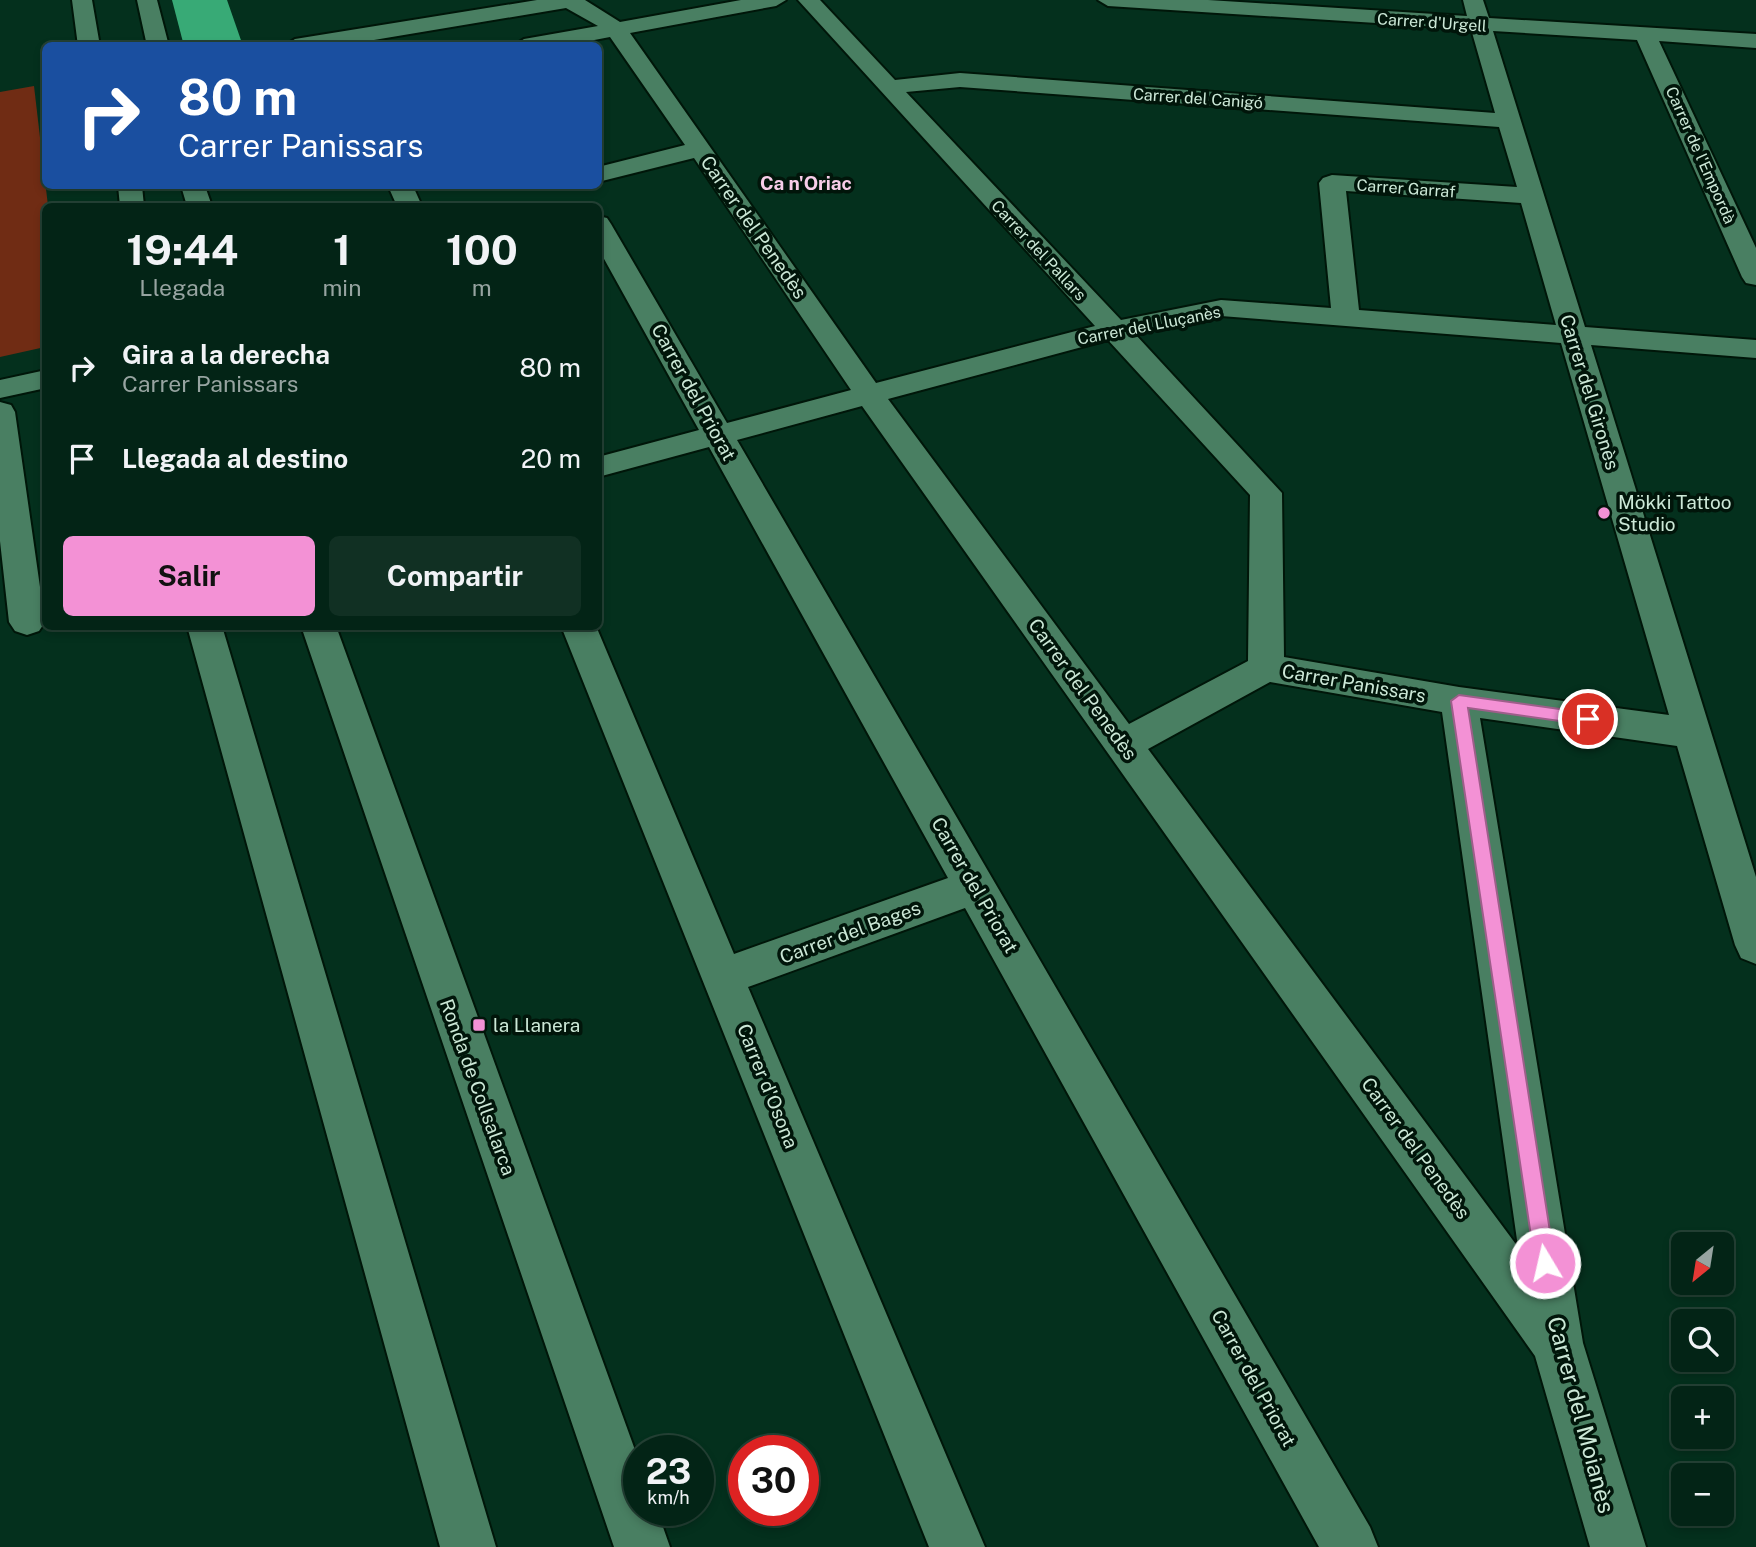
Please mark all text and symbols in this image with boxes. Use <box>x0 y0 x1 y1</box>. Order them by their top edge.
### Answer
street label: Carrer d'Urgell <box>1376 9 1488 36</box>
text: 80 m <box>178 68 297 126</box>
icon: right <box>63 70 154 161</box>
street label: Carrer del Canigó <box>1132 84 1264 113</box>
street label: Carrer de l'Empordà <box>1662 84 1739 227</box>
text: Carrer Panissars <box>178 127 424 164</box>
street label: Carrer del Penedès <box>696 151 812 303</box>
district label: Ca n'Oriac <box>760 172 852 194</box>
street label: Carrer Garraf <box>1356 176 1456 201</box>
street label: Carrer del Pallars <box>987 196 1090 304</box>
text: 19:44 <box>126 225 238 274</box>
text: 1 <box>333 225 351 274</box>
text: 100 <box>446 225 518 274</box>
text: Llegada <box>139 274 225 301</box>
text: min <box>322 274 361 301</box>
text: m <box>472 274 492 301</box>
street label: Carrer del Lluçanès <box>1076 302 1222 349</box>
street label: Carrer del Gironès <box>1556 312 1624 472</box>
street label: Carrer del Priorat <box>647 320 741 464</box>
text: Gira a la derecha <box>122 339 330 370</box>
icon: right <box>63 349 101 387</box>
text: 80 m <box>520 352 581 383</box>
text: Carrer Panissars <box>122 370 298 397</box>
icon: arrive <box>63 440 101 478</box>
text: Llegada al destino <box>122 443 348 474</box>
text: 20 m <box>521 443 581 474</box>
place label: Mökki Tattoo Studio <box>1618 491 1731 535</box>
marker: Mökki Tattoo Studio <box>1596 505 1612 521</box>
button: Salir <box>63 536 315 616</box>
button: Compartir <box>329 536 581 616</box>
street label: Carrer del Penedès <box>1024 614 1142 764</box>
street label: Carrer Panissars <box>1280 660 1428 706</box>
pin <box>1558 689 1618 749</box>
icon: arrive <box>1569 700 1607 738</box>
street label: Carrer del Priorat <box>927 813 1023 957</box>
street label: Carrer del Bages <box>777 896 923 968</box>
street label: Ronda de Collsalarca <box>436 996 520 1178</box>
place label: la Llanera <box>493 1014 580 1036</box>
marker: la Llanera <box>471 1017 487 1033</box>
street label: Carrer d'Osona <box>733 1021 803 1151</box>
street label: Carrer del Penedès <box>1357 1073 1475 1223</box>
position arrow <box>1508 1226 1582 1300</box>
north arrow <box>1671 1232 1734 1295</box>
map controls <box>1671 1232 1734 1526</box>
street label: Carrer del Priorat <box>1207 1306 1301 1450</box>
button: search <box>1671 1309 1734 1372</box>
street label: Carrer del Moianès <box>1542 1314 1621 1516</box>
button: + <box>1671 1386 1734 1449</box>
speed limit sign: 30 <box>728 1435 819 1526</box>
text: 23 <box>646 1451 691 1492</box>
button: − <box>1671 1463 1734 1526</box>
text: km/h <box>647 1487 690 1508</box>

